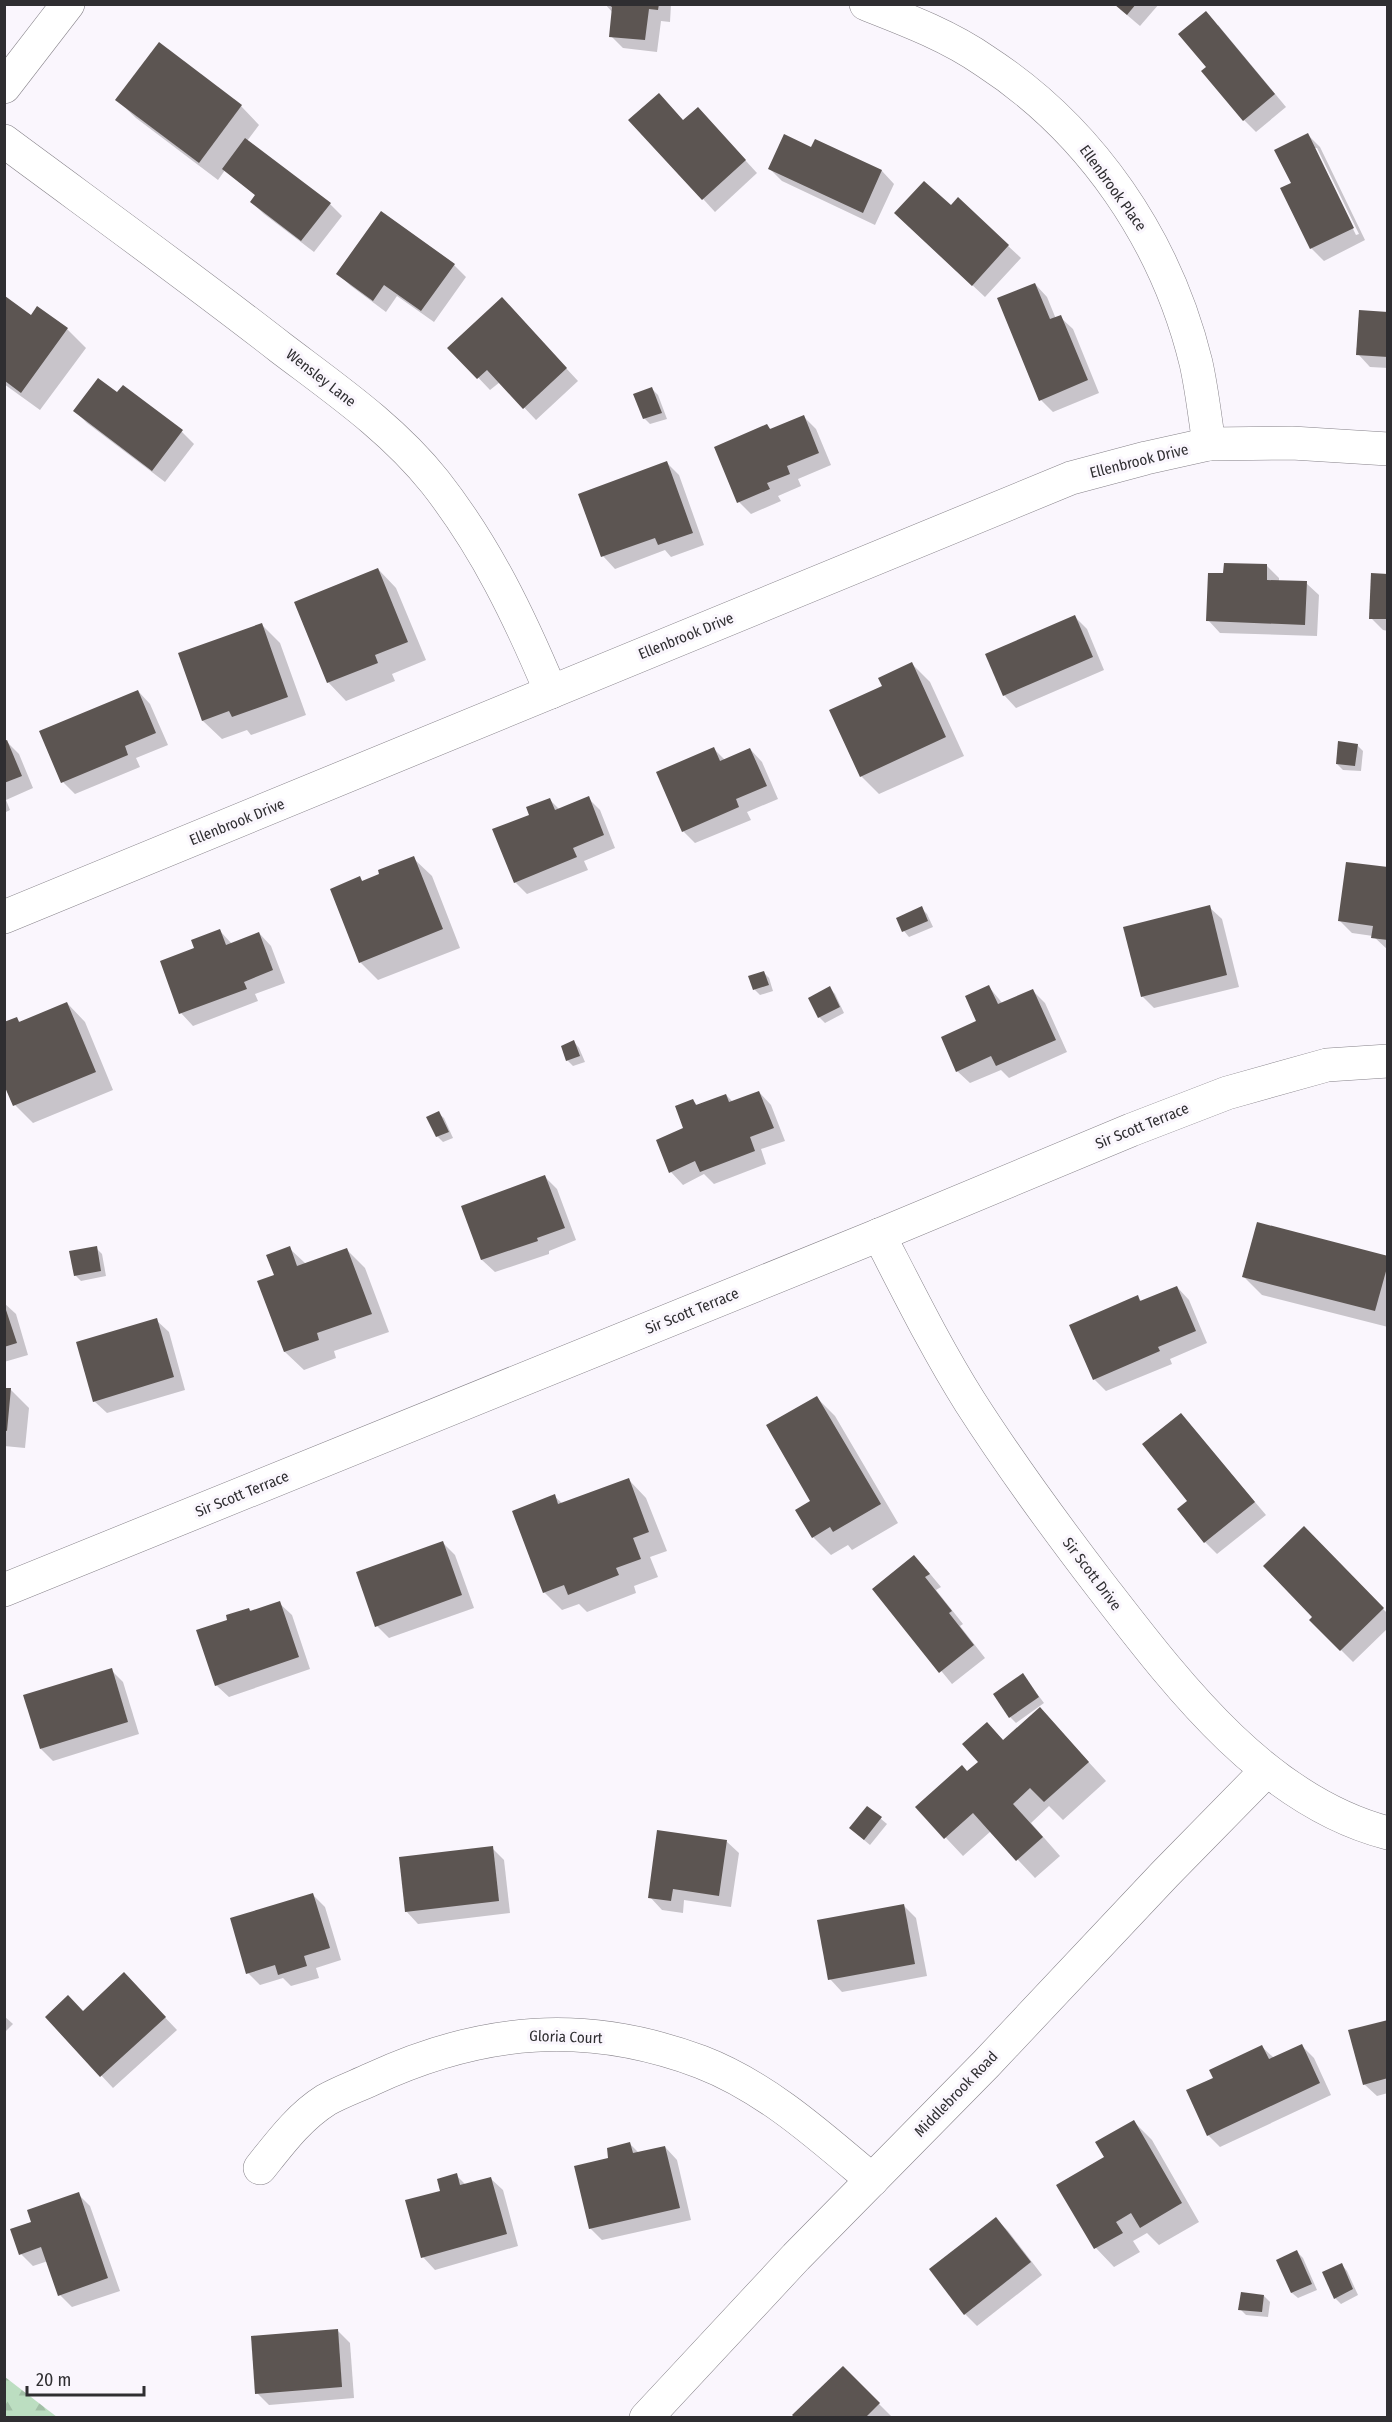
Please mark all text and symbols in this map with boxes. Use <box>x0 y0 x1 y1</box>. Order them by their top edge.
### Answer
street label: Ellenbrook Place <box>1076 142 1150 234</box>
street label: Wensley Lane <box>283 345 359 411</box>
street label: Ellenbrook Drive <box>1088 440 1190 482</box>
street label: Ellenbrook Drive <box>636 609 736 663</box>
street label: Ellenbrook Drive <box>187 795 287 849</box>
street label: Sir Scott Terrace <box>1093 1099 1191 1153</box>
street label: Sir Scott Terrace <box>643 1284 741 1338</box>
street label: Sir Scott Terrace <box>193 1467 291 1521</box>
street label: Sir Scott Drive <box>1059 1534 1125 1614</box>
street label: Gloria Court <box>529 2027 603 2047</box>
street label: Middlebrook Road <box>911 2047 1001 2141</box>
scale bar <box>27 2359 144 2397</box>
text: 20 m <box>36 2369 71 2391</box>

